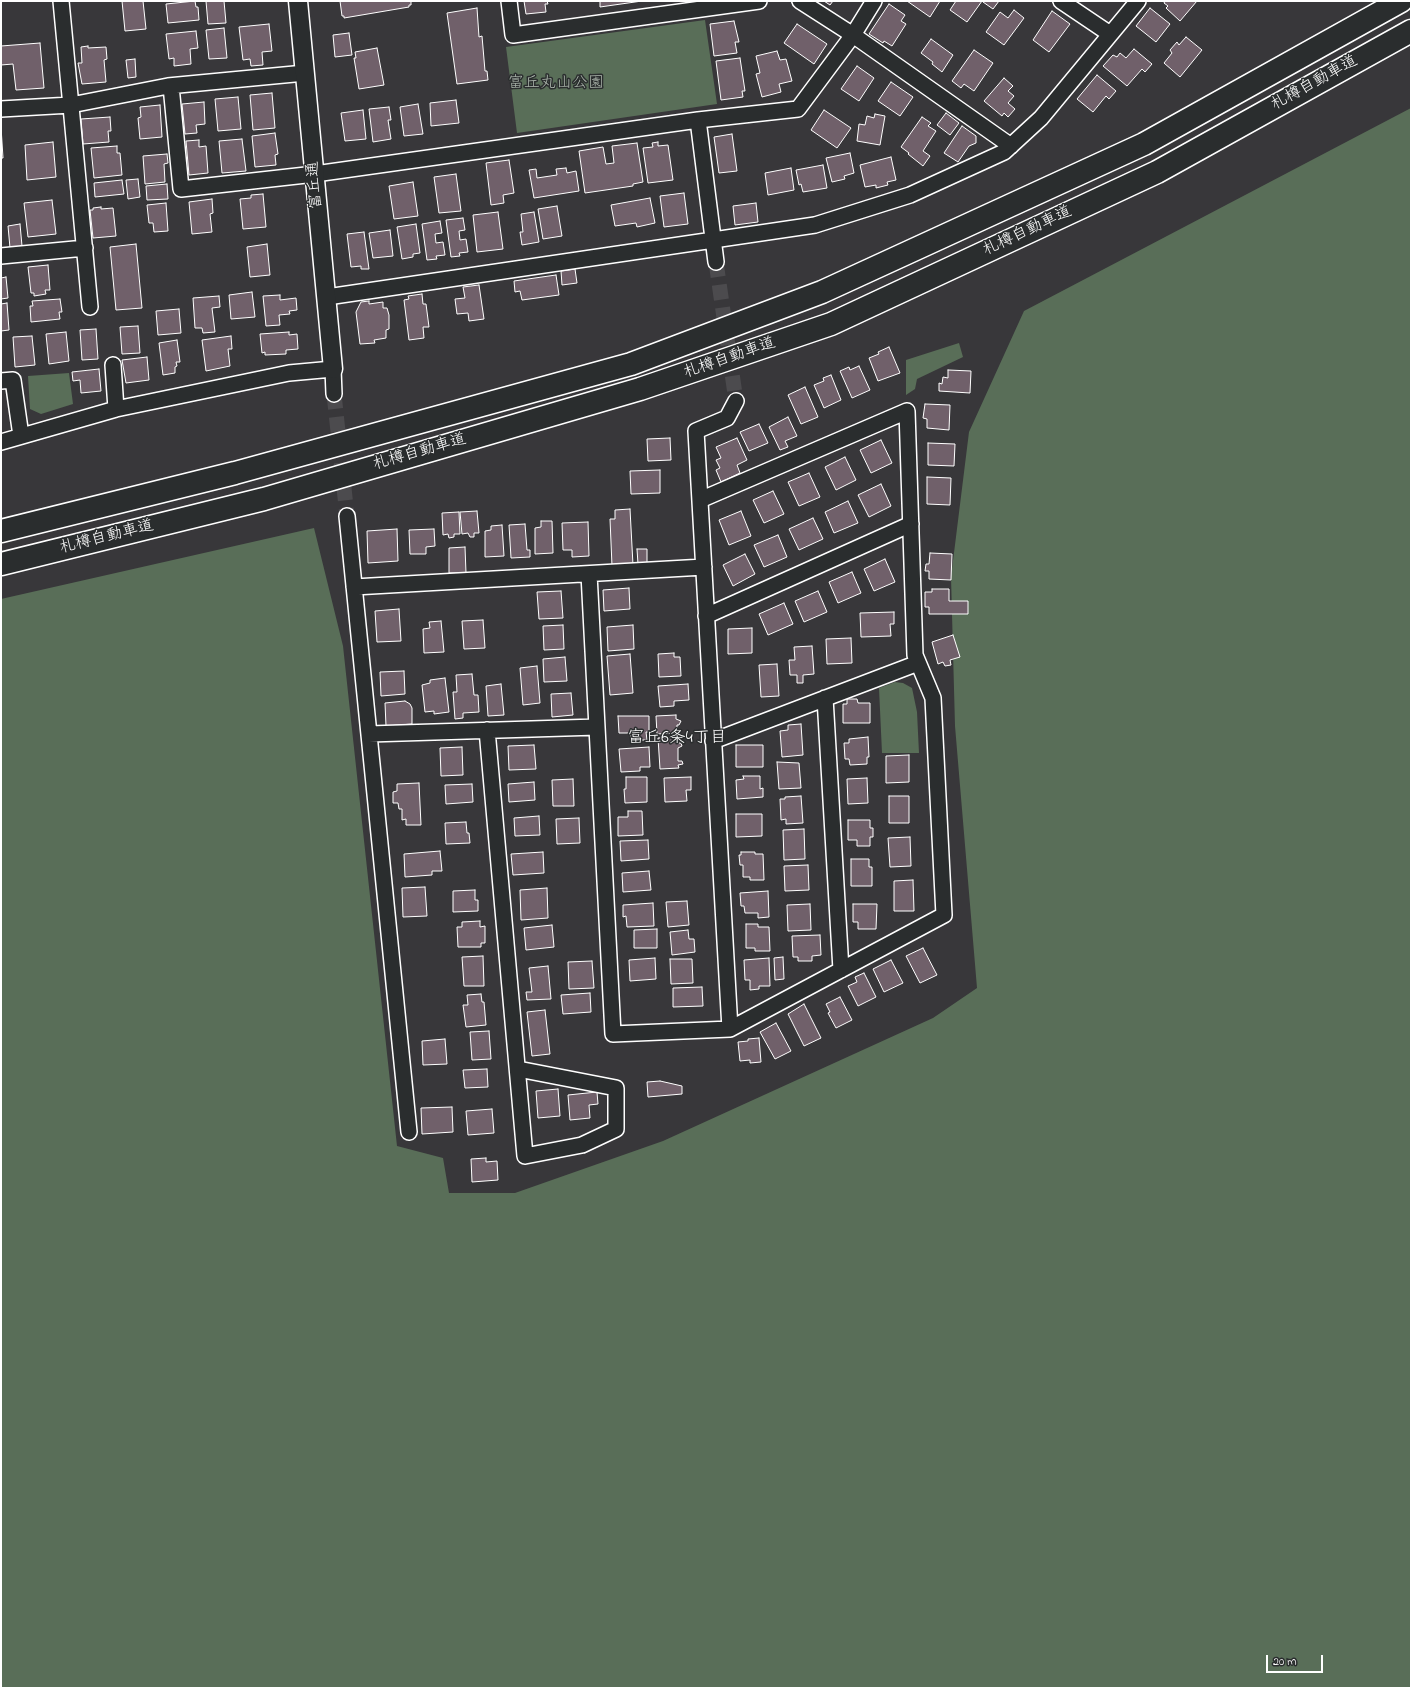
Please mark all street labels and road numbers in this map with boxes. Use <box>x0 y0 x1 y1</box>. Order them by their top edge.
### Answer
street label: 札樽自動車道 <box>1268 52 1362 116</box>
street label: 富丘通 <box>304 160 328 210</box>
street label: 札樽自動車道 <box>980 203 1076 261</box>
street label: 札樽自動車道 <box>681 334 779 384</box>
street label: 札樽自動車道 <box>371 431 469 475</box>
street label: 札樽自動車道 <box>58 517 156 559</box>

